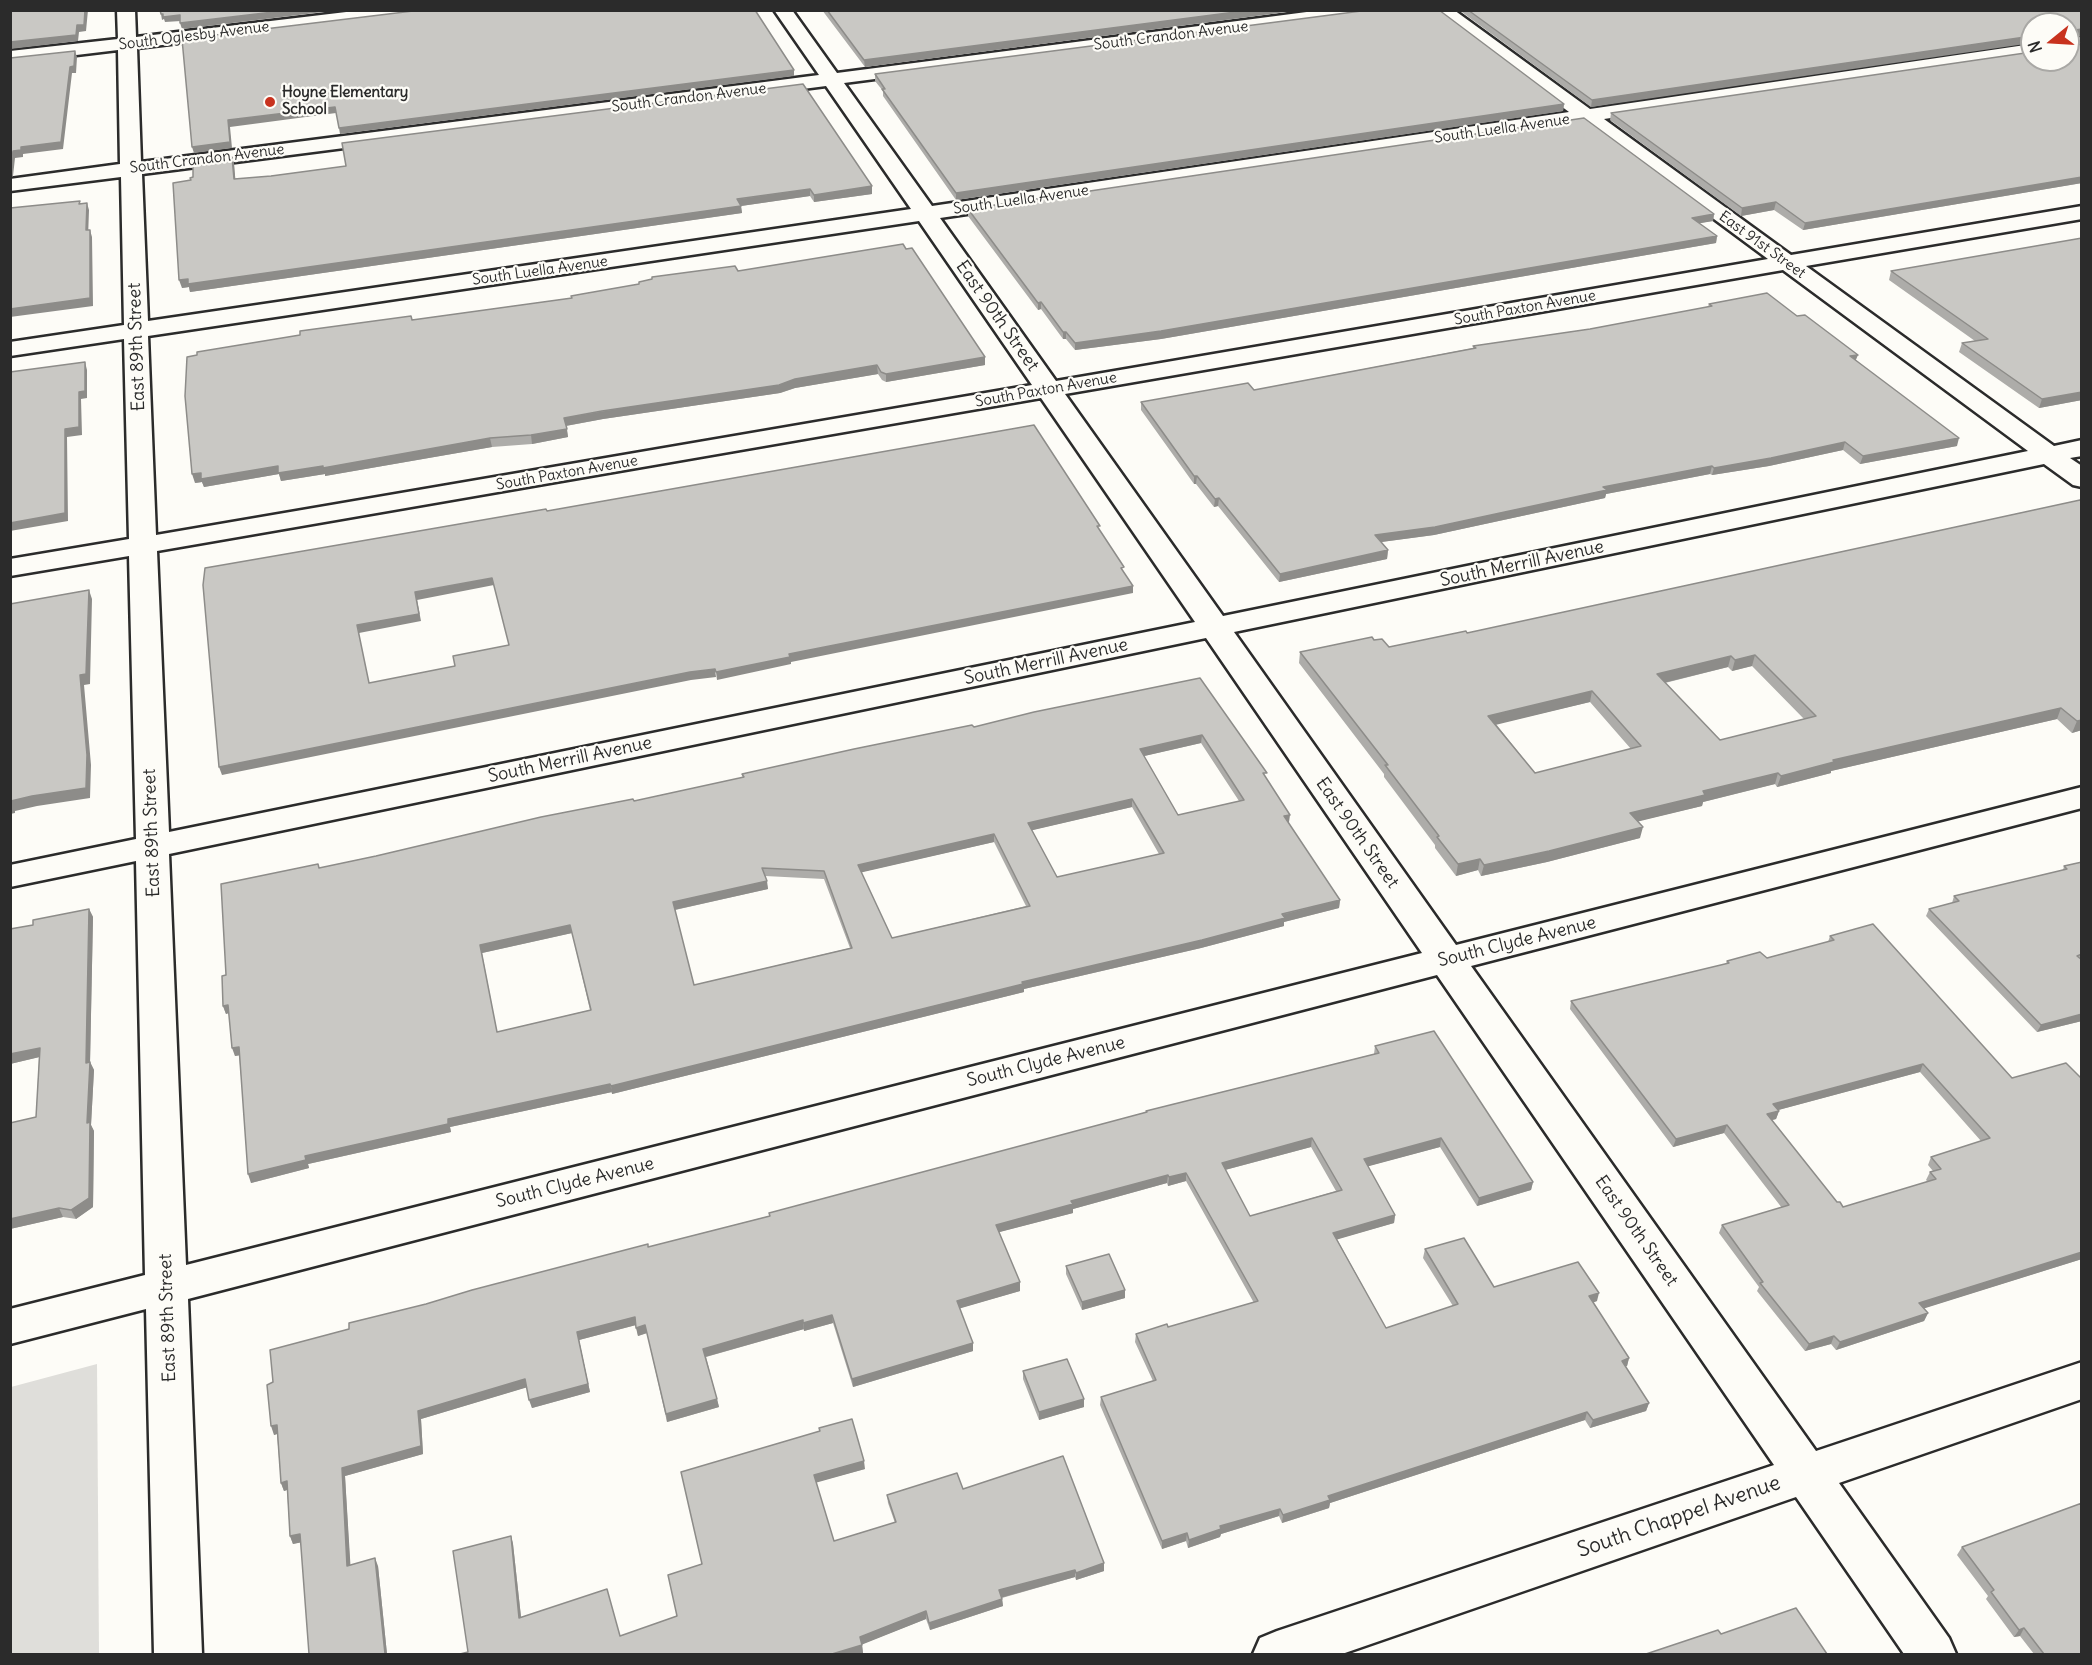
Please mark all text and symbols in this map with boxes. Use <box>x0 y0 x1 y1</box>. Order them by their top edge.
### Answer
north arrow <box>2020 12 2080 72</box>
street label: South Oglesby Avenue <box>118 18 270 54</box>
street label: South Crandon Avenue <box>1093 18 1249 54</box>
text: N <box>2024 39 2046 55</box>
street label: South Crandon Avenue <box>611 80 767 116</box>
place label: Hoyne Elementary School <box>282 84 408 119</box>
marker: Hoyne Elementary School <box>263 95 277 109</box>
street label: South Luella Avenue <box>1433 111 1571 147</box>
street label: South Crandon Avenue <box>129 141 285 177</box>
street label: South Luella Avenue <box>952 182 1090 218</box>
street label: East 91st Street <box>1715 208 1809 282</box>
street label: South Luella Avenue <box>471 253 609 289</box>
street label: East 90th Street <box>951 257 1043 375</box>
street label: East 89th Street <box>124 282 150 412</box>
street label: South Paxton Avenue <box>1453 287 1597 329</box>
street label: South Paxton Avenue <box>974 369 1118 411</box>
street label: South Paxton Avenue <box>495 452 639 494</box>
street label: South Merrill Avenue <box>1438 536 1606 592</box>
street label: South Merrill Avenue <box>962 634 1130 690</box>
street label: South Merrill Avenue <box>486 732 654 788</box>
street label: East 89th Street <box>139 768 165 898</box>
street label: East 90th Street <box>1311 774 1403 892</box>
street label: South Clyde Avenue <box>1436 912 1598 972</box>
street label: South Clyde Avenue <box>965 1032 1127 1092</box>
street label: South Clyde Avenue <box>494 1153 656 1213</box>
street label: East 90th Street <box>1590 1172 1682 1290</box>
street label: East 89th Street <box>155 1253 181 1383</box>
street label: South Chappel Avenue <box>1574 1470 1784 1564</box>

